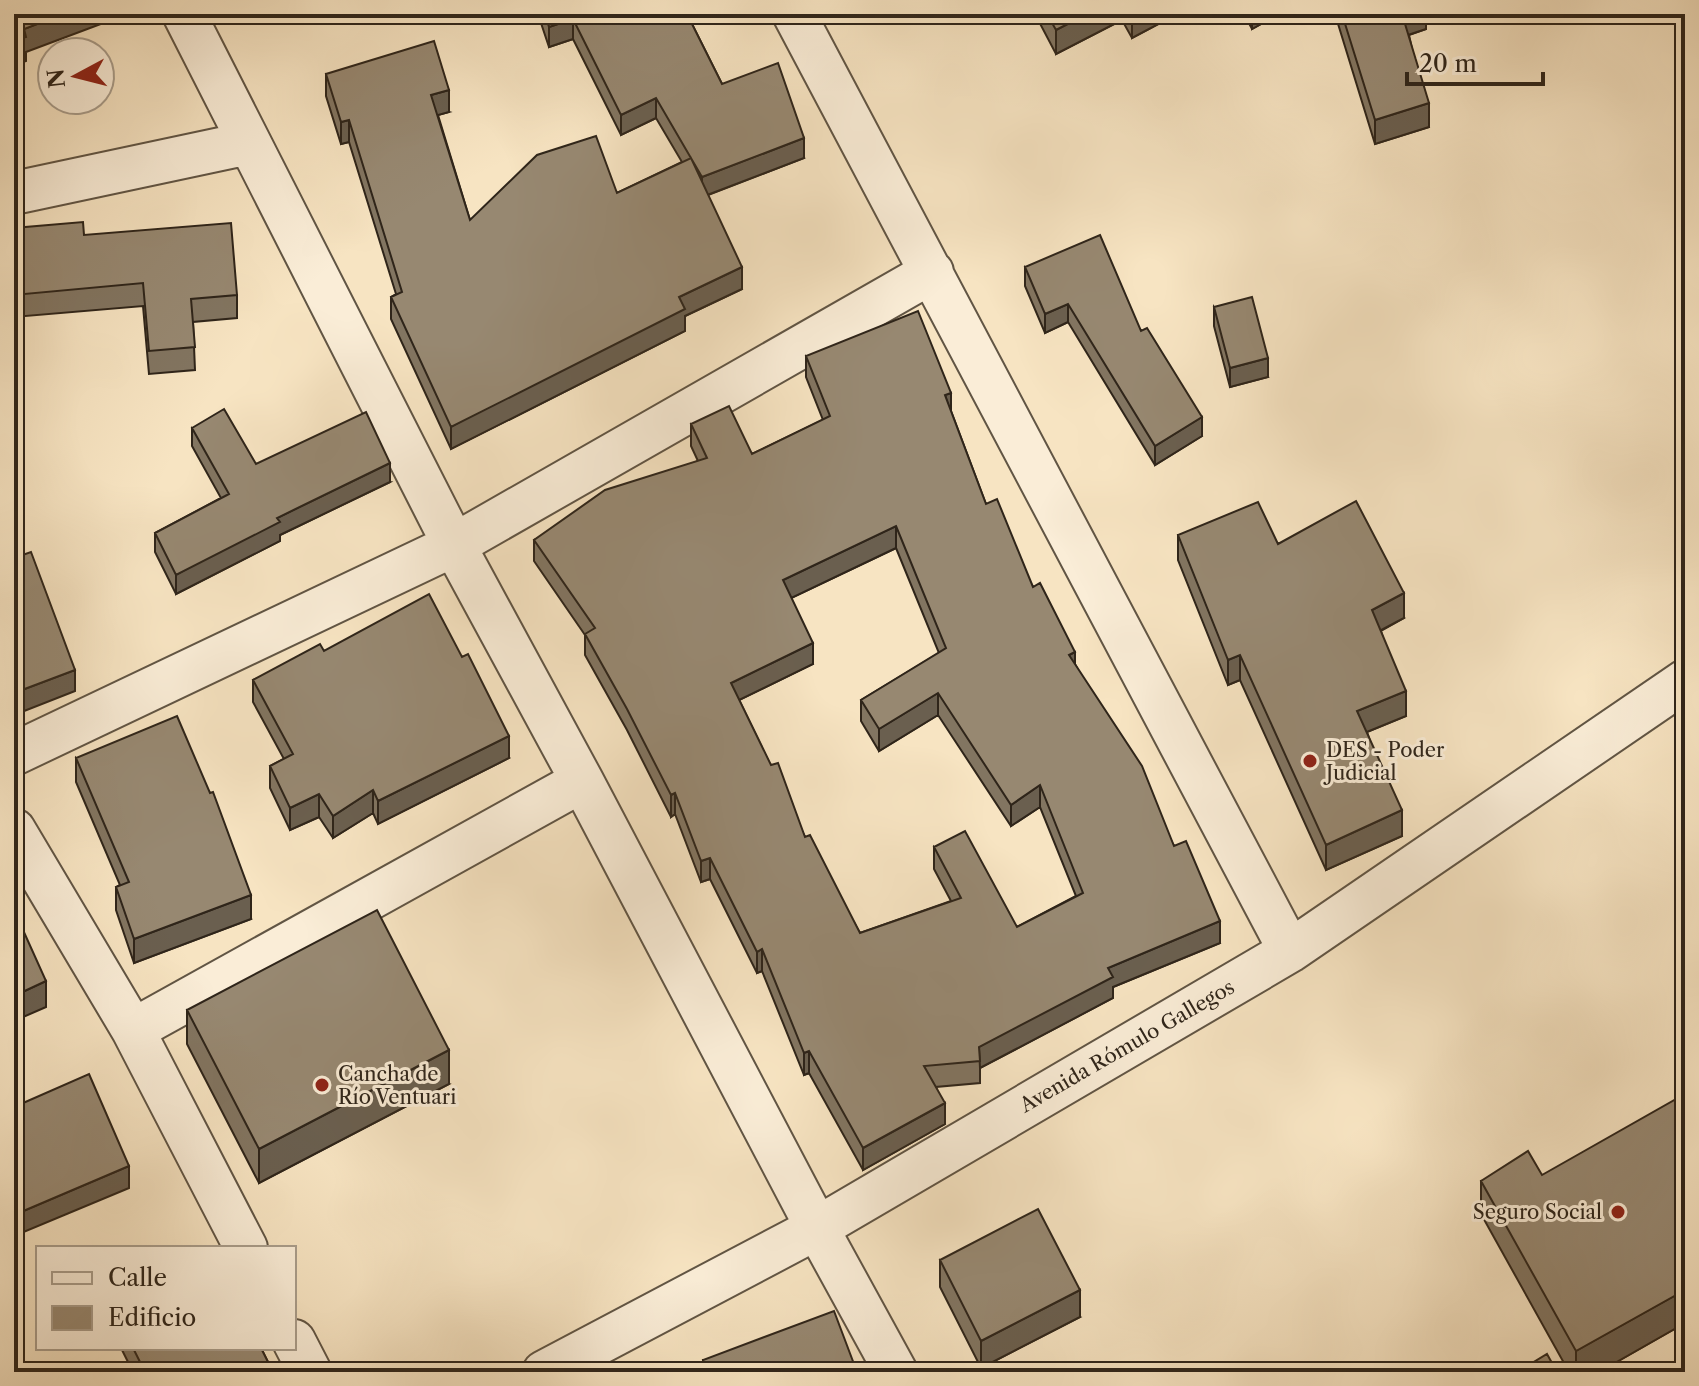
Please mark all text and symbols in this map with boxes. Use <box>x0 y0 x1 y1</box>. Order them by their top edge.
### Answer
north arrow <box>36 36 116 116</box>
scale bar <box>1407 36 1543 86</box>
text: 20 m <box>1419 49 1477 78</box>
text: N <box>42 67 71 90</box>
place label: DES - Poder Judicial <box>1323 738 1445 785</box>
marker: DES - Poder Judicial <box>1301 752 1319 770</box>
street label: Avenida Rómulo Gallegos <box>1015 975 1239 1118</box>
place label: Cancha de Río Ventuari <box>338 1062 456 1109</box>
marker: Cancha de Río Ventuari <box>313 1076 331 1094</box>
place label: Seguro Social <box>1473 1200 1602 1224</box>
marker: Seguro Social <box>1609 1203 1627 1221</box>
legend <box>36 1246 296 1350</box>
text: Calle <box>108 1263 167 1292</box>
text: Edificio <box>108 1303 196 1332</box>

